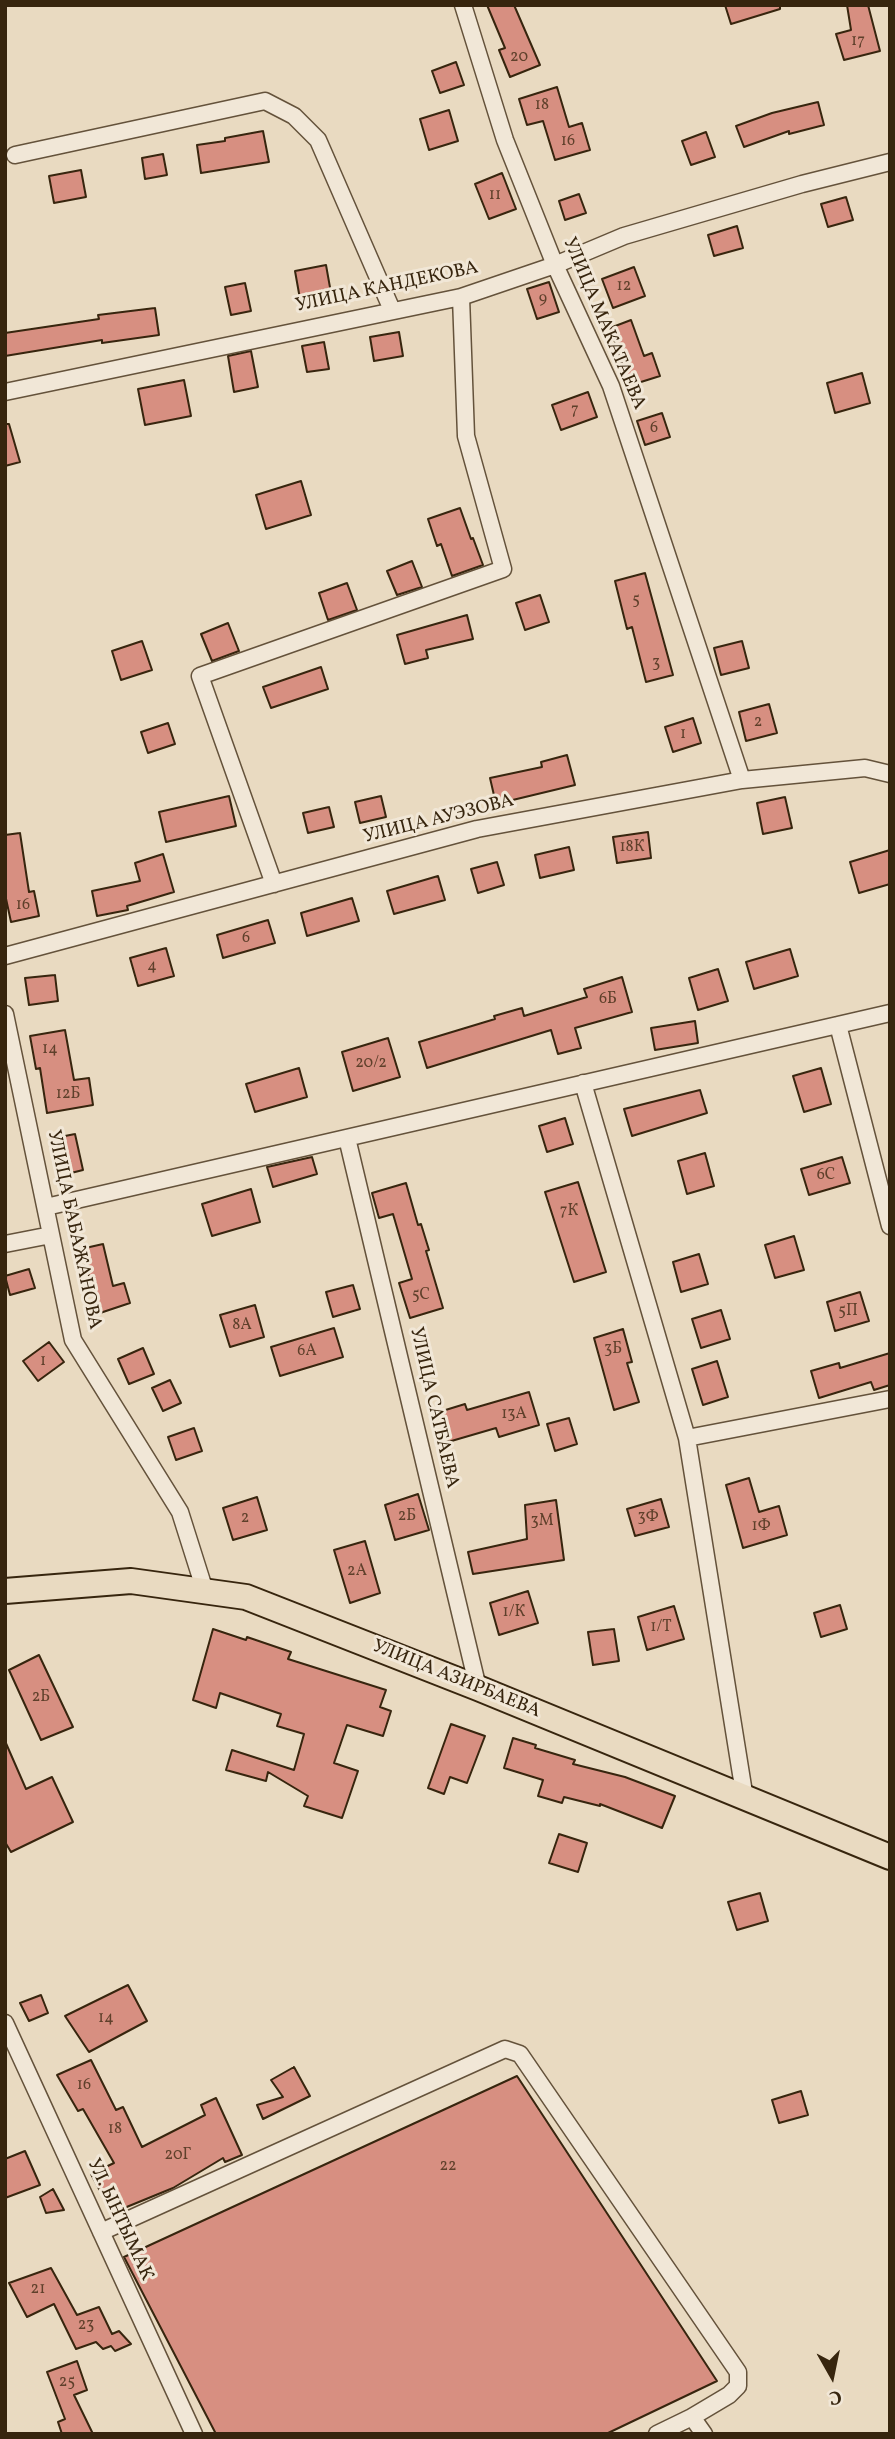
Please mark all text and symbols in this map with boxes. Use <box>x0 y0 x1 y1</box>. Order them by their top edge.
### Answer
house number: 17 <box>851 32 865 52</box>
house number: 20 <box>510 48 528 68</box>
house number: 18 <box>535 96 549 116</box>
house number: 16 <box>561 132 575 152</box>
house number: 11 <box>489 186 501 206</box>
street label: УЛИЦА МАКАТАЕВА <box>556 235 650 413</box>
street label: УЛИЦА КАНДЕКОВА <box>294 258 480 318</box>
house number: 12 <box>617 277 631 297</box>
house number: 9 <box>539 290 547 310</box>
house number: 7 <box>571 401 579 421</box>
house number: 6 <box>650 419 658 439</box>
house number: 5 <box>632 591 640 611</box>
house number: 3 <box>652 654 660 674</box>
house number: 2 <box>754 713 762 733</box>
house number: 1 <box>680 725 686 745</box>
street label: УЛИЦА АУЭЗОВА <box>362 790 516 850</box>
house number: 18К <box>619 838 645 858</box>
house number: 16 <box>16 896 30 916</box>
house number: 6 <box>242 929 250 949</box>
house number: 4 <box>147 957 157 977</box>
house number: 6Б <box>599 990 617 1010</box>
house number: 14 <box>42 1040 58 1060</box>
house number: 20/2 <box>355 1054 387 1074</box>
house number: 12Б <box>56 1085 80 1105</box>
street label: УЛИЦА БАБАЖАНОВА <box>41 1128 105 1332</box>
house number: 6С <box>817 1166 835 1186</box>
house number: 7К <box>560 1202 578 1222</box>
house number: 5С <box>412 1286 430 1306</box>
house number: 5П <box>838 1302 858 1322</box>
house number: 8А <box>232 1316 252 1336</box>
street label: УЛИЦА САТБАЕВА <box>403 1325 463 1491</box>
house number: 3Б <box>604 1340 622 1360</box>
house number: 6А <box>297 1342 317 1362</box>
house number: 1 <box>40 1352 46 1372</box>
house number: 13А <box>501 1405 527 1425</box>
house number: 2Б <box>398 1507 416 1527</box>
house number: 3Ф <box>637 1508 659 1528</box>
house number: 2 <box>241 1509 249 1529</box>
house number: 3М <box>530 1512 554 1532</box>
house number: 1Ф <box>751 1517 771 1537</box>
house number: 2А <box>347 1562 367 1582</box>
house number: 1/К <box>503 1603 525 1623</box>
house number: 1/Т <box>650 1618 672 1638</box>
street label: УЛИЦА АЗИРБАЕВА <box>369 1636 543 1724</box>
house number: 2Б <box>32 1688 50 1708</box>
house number: 14 <box>98 2009 114 2029</box>
house number: 16 <box>77 2076 91 2096</box>
house number: 18 <box>108 2120 122 2140</box>
house number: 20Г <box>164 2146 192 2166</box>
street label: УЛ. ЫНТЫМАК <box>81 2155 157 2285</box>
house number: 22 <box>439 2157 457 2177</box>
house number: 21 <box>31 2280 45 2300</box>
house number: 23 <box>78 2316 94 2336</box>
north arrow <box>797 2341 867 2411</box>
house number: 25 <box>59 2373 75 2393</box>
text: С <box>827 2383 843 2411</box>

